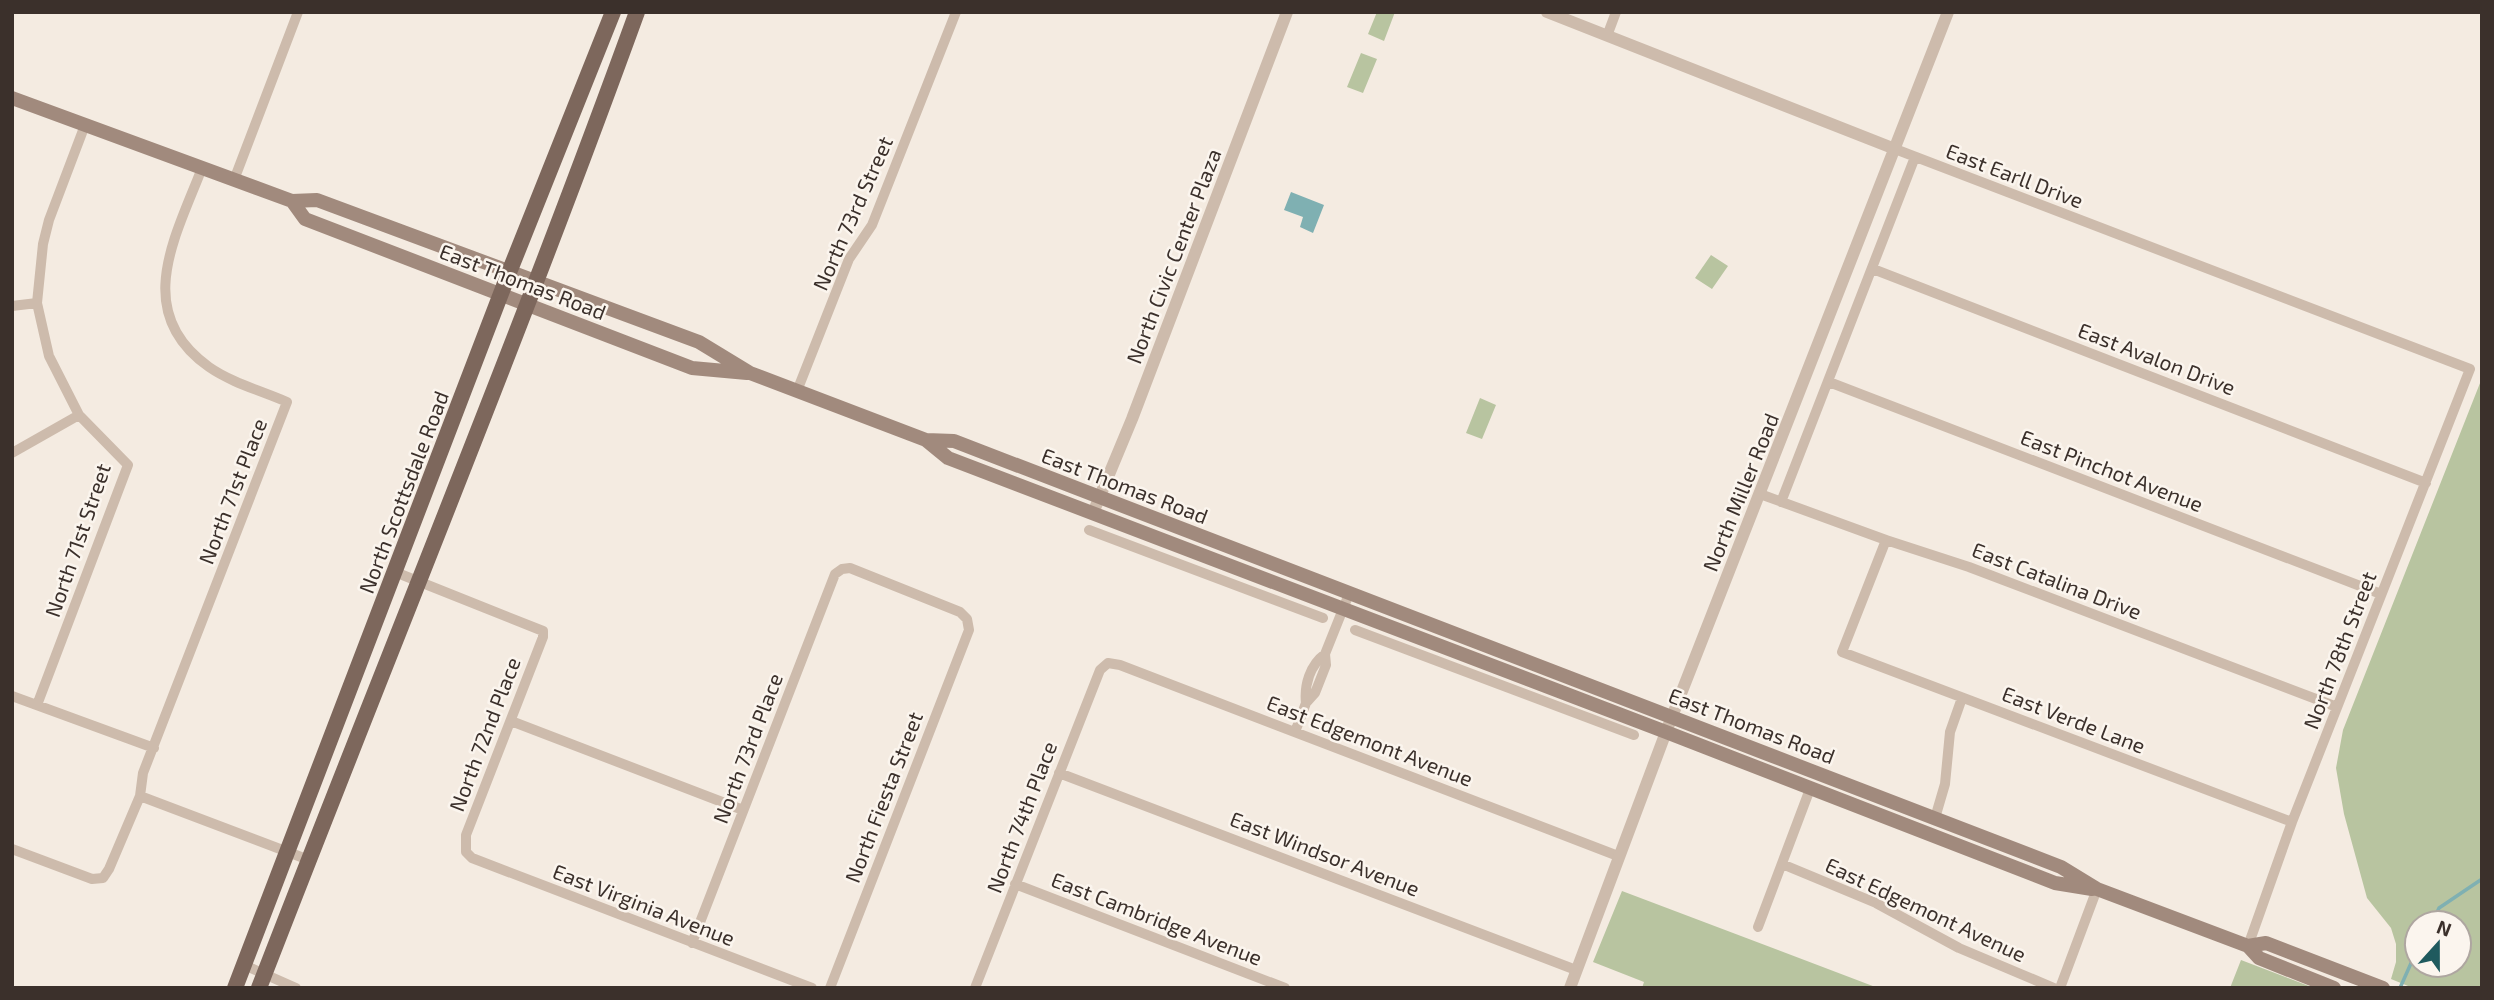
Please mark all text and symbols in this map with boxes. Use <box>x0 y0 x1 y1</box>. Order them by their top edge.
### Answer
street label: North 73rd Street <box>807 132 897 294</box>
street label: East Earll Drive <box>1943 137 2087 213</box>
street label: North Civic Center Plaza <box>1120 145 1226 367</box>
street label: East Thomas Road <box>436 238 610 324</box>
street label: East Avalon Drive <box>2075 317 2239 399</box>
street label: North Scottsdale Road <box>353 387 453 597</box>
street label: North Miller Road <box>1697 409 1783 575</box>
street label: North 71st Place <box>193 415 271 567</box>
street label: East Pinchot Avenue <box>2017 424 2207 516</box>
street label: East Thomas Road <box>1038 442 1212 528</box>
street label: North 71st Street <box>39 460 115 620</box>
street label: East Catalina Drive <box>1969 536 2145 624</box>
street label: North 78th Street <box>2297 568 2381 732</box>
street label: North 72nd Place <box>443 653 525 815</box>
street label: North 73rd Place <box>707 669 787 827</box>
street label: East Verde Lane <box>1999 680 2149 758</box>
street label: East Thomas Road <box>1665 682 1839 768</box>
street label: East Edgemont Avenue <box>1264 689 1476 791</box>
street label: North Fiesta Street <box>839 708 927 886</box>
street label: North 74th Place <box>981 738 1061 896</box>
street label: East Windsor Avenue <box>1227 805 1423 901</box>
street label: East Edgemont Avenue <box>1822 852 2030 966</box>
street label: East Virginia Avenue <box>549 858 739 950</box>
street label: East Cambridge Avenue <box>1048 866 1266 970</box>
north arrow <box>2403 909 2473 979</box>
text: N <box>2434 914 2455 941</box>

